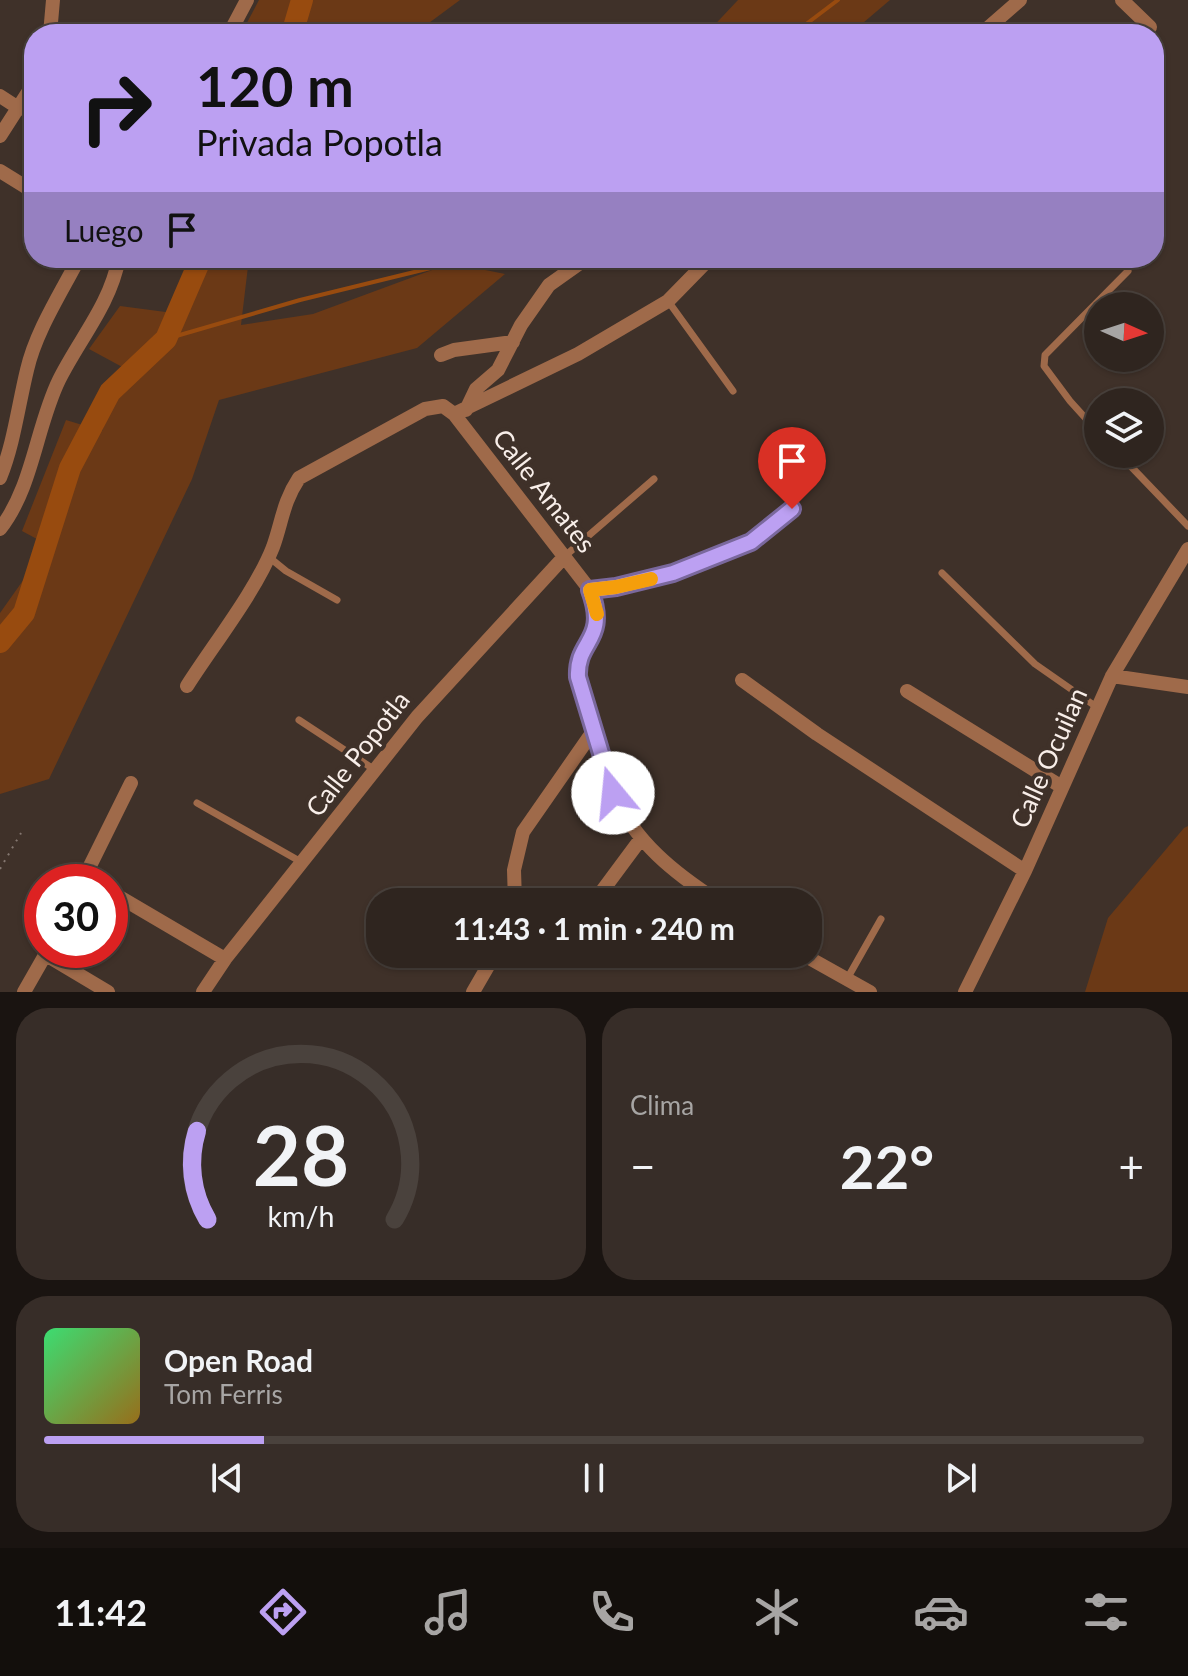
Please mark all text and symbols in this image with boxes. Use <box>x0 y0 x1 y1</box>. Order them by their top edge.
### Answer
text: 120 m <box>196 52 354 119</box>
icon: right <box>64 56 168 160</box>
text: Privada Popotla <box>196 120 443 164</box>
icon: arrive <box>160 208 204 252</box>
text: Luego <box>64 212 144 248</box>
north arrow <box>1084 292 1164 372</box>
map controls <box>1084 292 1164 468</box>
button: layers <box>1084 388 1164 468</box>
street label: Calle Amates <box>487 422 603 559</box>
pin <box>758 427 826 509</box>
icon: arrive <box>770 439 814 483</box>
street label: Calle Ocuilan <box>1003 682 1093 833</box>
street label: Calle Popotla <box>298 684 416 822</box>
position arrow <box>571 751 655 835</box>
speed limit sign: 30 <box>24 864 128 968</box>
text: 11:43 · 1 min · 240 m <box>453 910 735 946</box>
text: Clima <box>630 1089 694 1121</box>
text: 28 <box>253 1104 349 1204</box>
text: 22° <box>840 1130 934 1202</box>
text: − <box>630 1140 656 1192</box>
text: + <box>1118 1140 1144 1192</box>
text: km/h <box>268 1199 334 1233</box>
text: Open Road <box>164 1342 313 1378</box>
text: Tom Ferris <box>164 1378 283 1410</box>
icon: previous <box>205 1456 249 1500</box>
icon: pause <box>572 1456 616 1500</box>
icon: next <box>939 1456 983 1500</box>
icon: directions <box>255 1584 311 1640</box>
icon: music <box>420 1584 476 1640</box>
icon: phone <box>584 1584 640 1640</box>
icon: climate <box>749 1584 805 1640</box>
icon: car <box>913 1584 969 1640</box>
icon: filters <box>1078 1584 1134 1640</box>
text: 11:42 <box>54 1590 147 1634</box>

